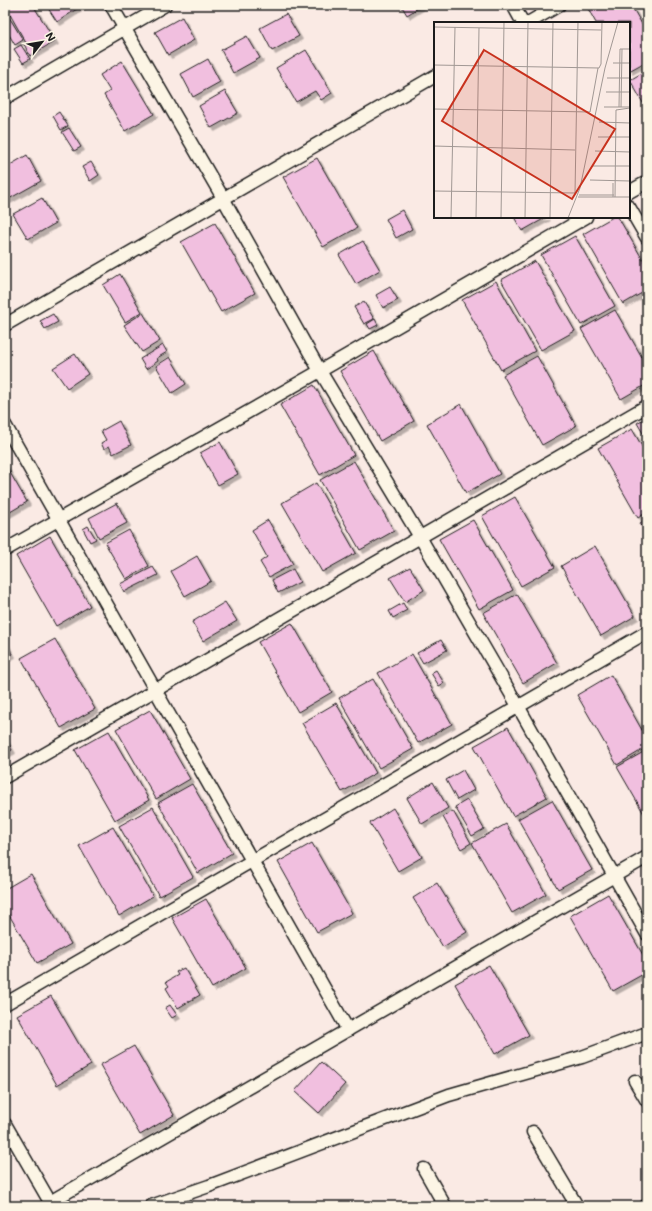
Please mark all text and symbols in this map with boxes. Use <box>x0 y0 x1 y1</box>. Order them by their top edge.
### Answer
north arrow <box>22 22 62 62</box>
inset map <box>434 22 630 218</box>
text: N <box>42 29 60 44</box>

